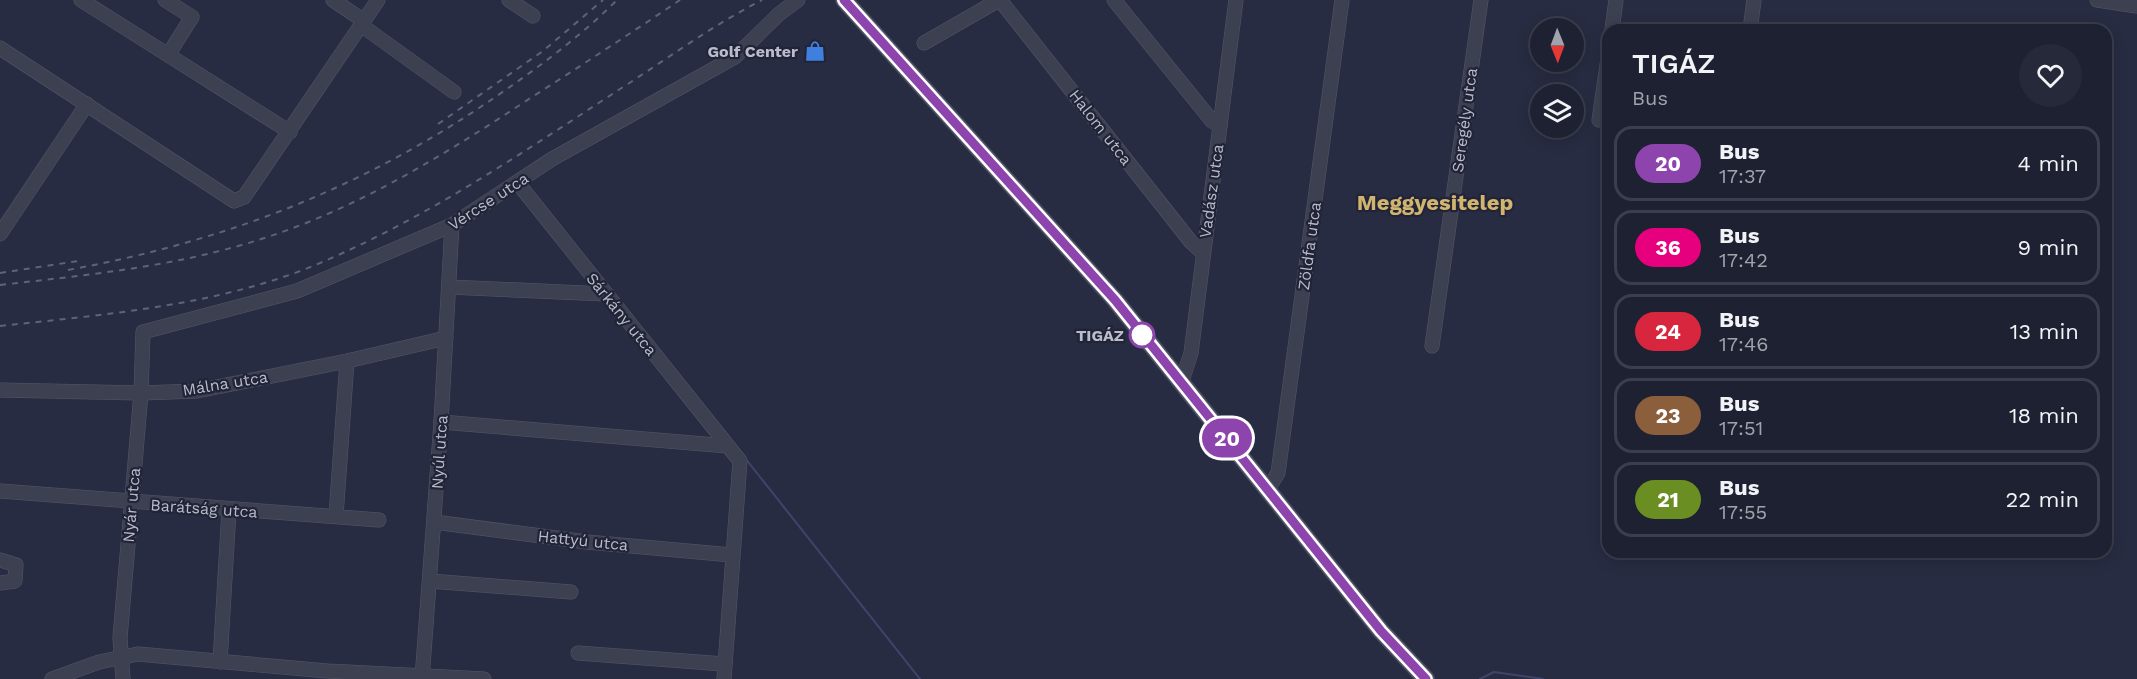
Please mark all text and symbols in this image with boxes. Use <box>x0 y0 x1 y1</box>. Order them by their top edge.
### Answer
north arrow <box>1530 18 1584 72</box>
map controls <box>1530 18 1584 138</box>
shop icon: Golf Center <box>803 39 827 63</box>
place label: Golf Center <box>707 42 798 61</box>
button: heart <box>2019 44 2082 107</box>
text: TIGÁZ <box>1632 47 1715 80</box>
street label: Seregély utca <box>1448 67 1481 173</box>
button: layers <box>1530 84 1584 138</box>
street label: Halom utca <box>1065 86 1136 169</box>
text: Bus <box>1632 86 1668 110</box>
text: Bus <box>1719 139 1759 164</box>
street label: Vadász utca <box>1196 143 1227 239</box>
text: 20 <box>1655 151 1681 176</box>
text: 4 min <box>2018 151 2079 176</box>
text: 17:37 <box>1719 164 1766 188</box>
street label: Vércse utca <box>445 168 532 234</box>
district label: Meggyesitelep <box>1357 190 1513 215</box>
street label: Zöldfa utca <box>1294 201 1325 291</box>
text: Bus <box>1719 223 1759 248</box>
text: 36 <box>1655 235 1681 260</box>
text: 9 min <box>2017 235 2079 260</box>
text: 17:42 <box>1719 248 1768 272</box>
street label: Sárkány utca <box>582 269 661 360</box>
text: Bus <box>1719 307 1759 332</box>
text: 24 <box>1655 319 1681 344</box>
text: 13 min <box>2010 319 2079 344</box>
marker: TIGÁZ <box>1129 322 1155 348</box>
place label: TIGÁZ <box>1076 326 1124 345</box>
text: 17:46 <box>1719 332 1768 356</box>
street label: Málna utca <box>181 367 269 400</box>
text: Bus <box>1719 391 1759 416</box>
text: 23 <box>1656 403 1680 428</box>
text: 18 min <box>2009 403 2079 428</box>
street label: Nyúl utca <box>427 414 452 490</box>
text: 17:51 <box>1719 416 1763 440</box>
line badge: 20 <box>1200 418 1254 458</box>
text: 20 <box>1214 426 1240 451</box>
street label: Nyár utca <box>119 467 144 543</box>
text: Bus <box>1719 475 1759 500</box>
text: 21 <box>1657 487 1679 512</box>
text: 22 min <box>2005 487 2079 512</box>
street label: Barátság utca <box>150 495 258 522</box>
text: 17:55 <box>1719 500 1767 524</box>
street label: Hattyú utca <box>537 526 629 555</box>

